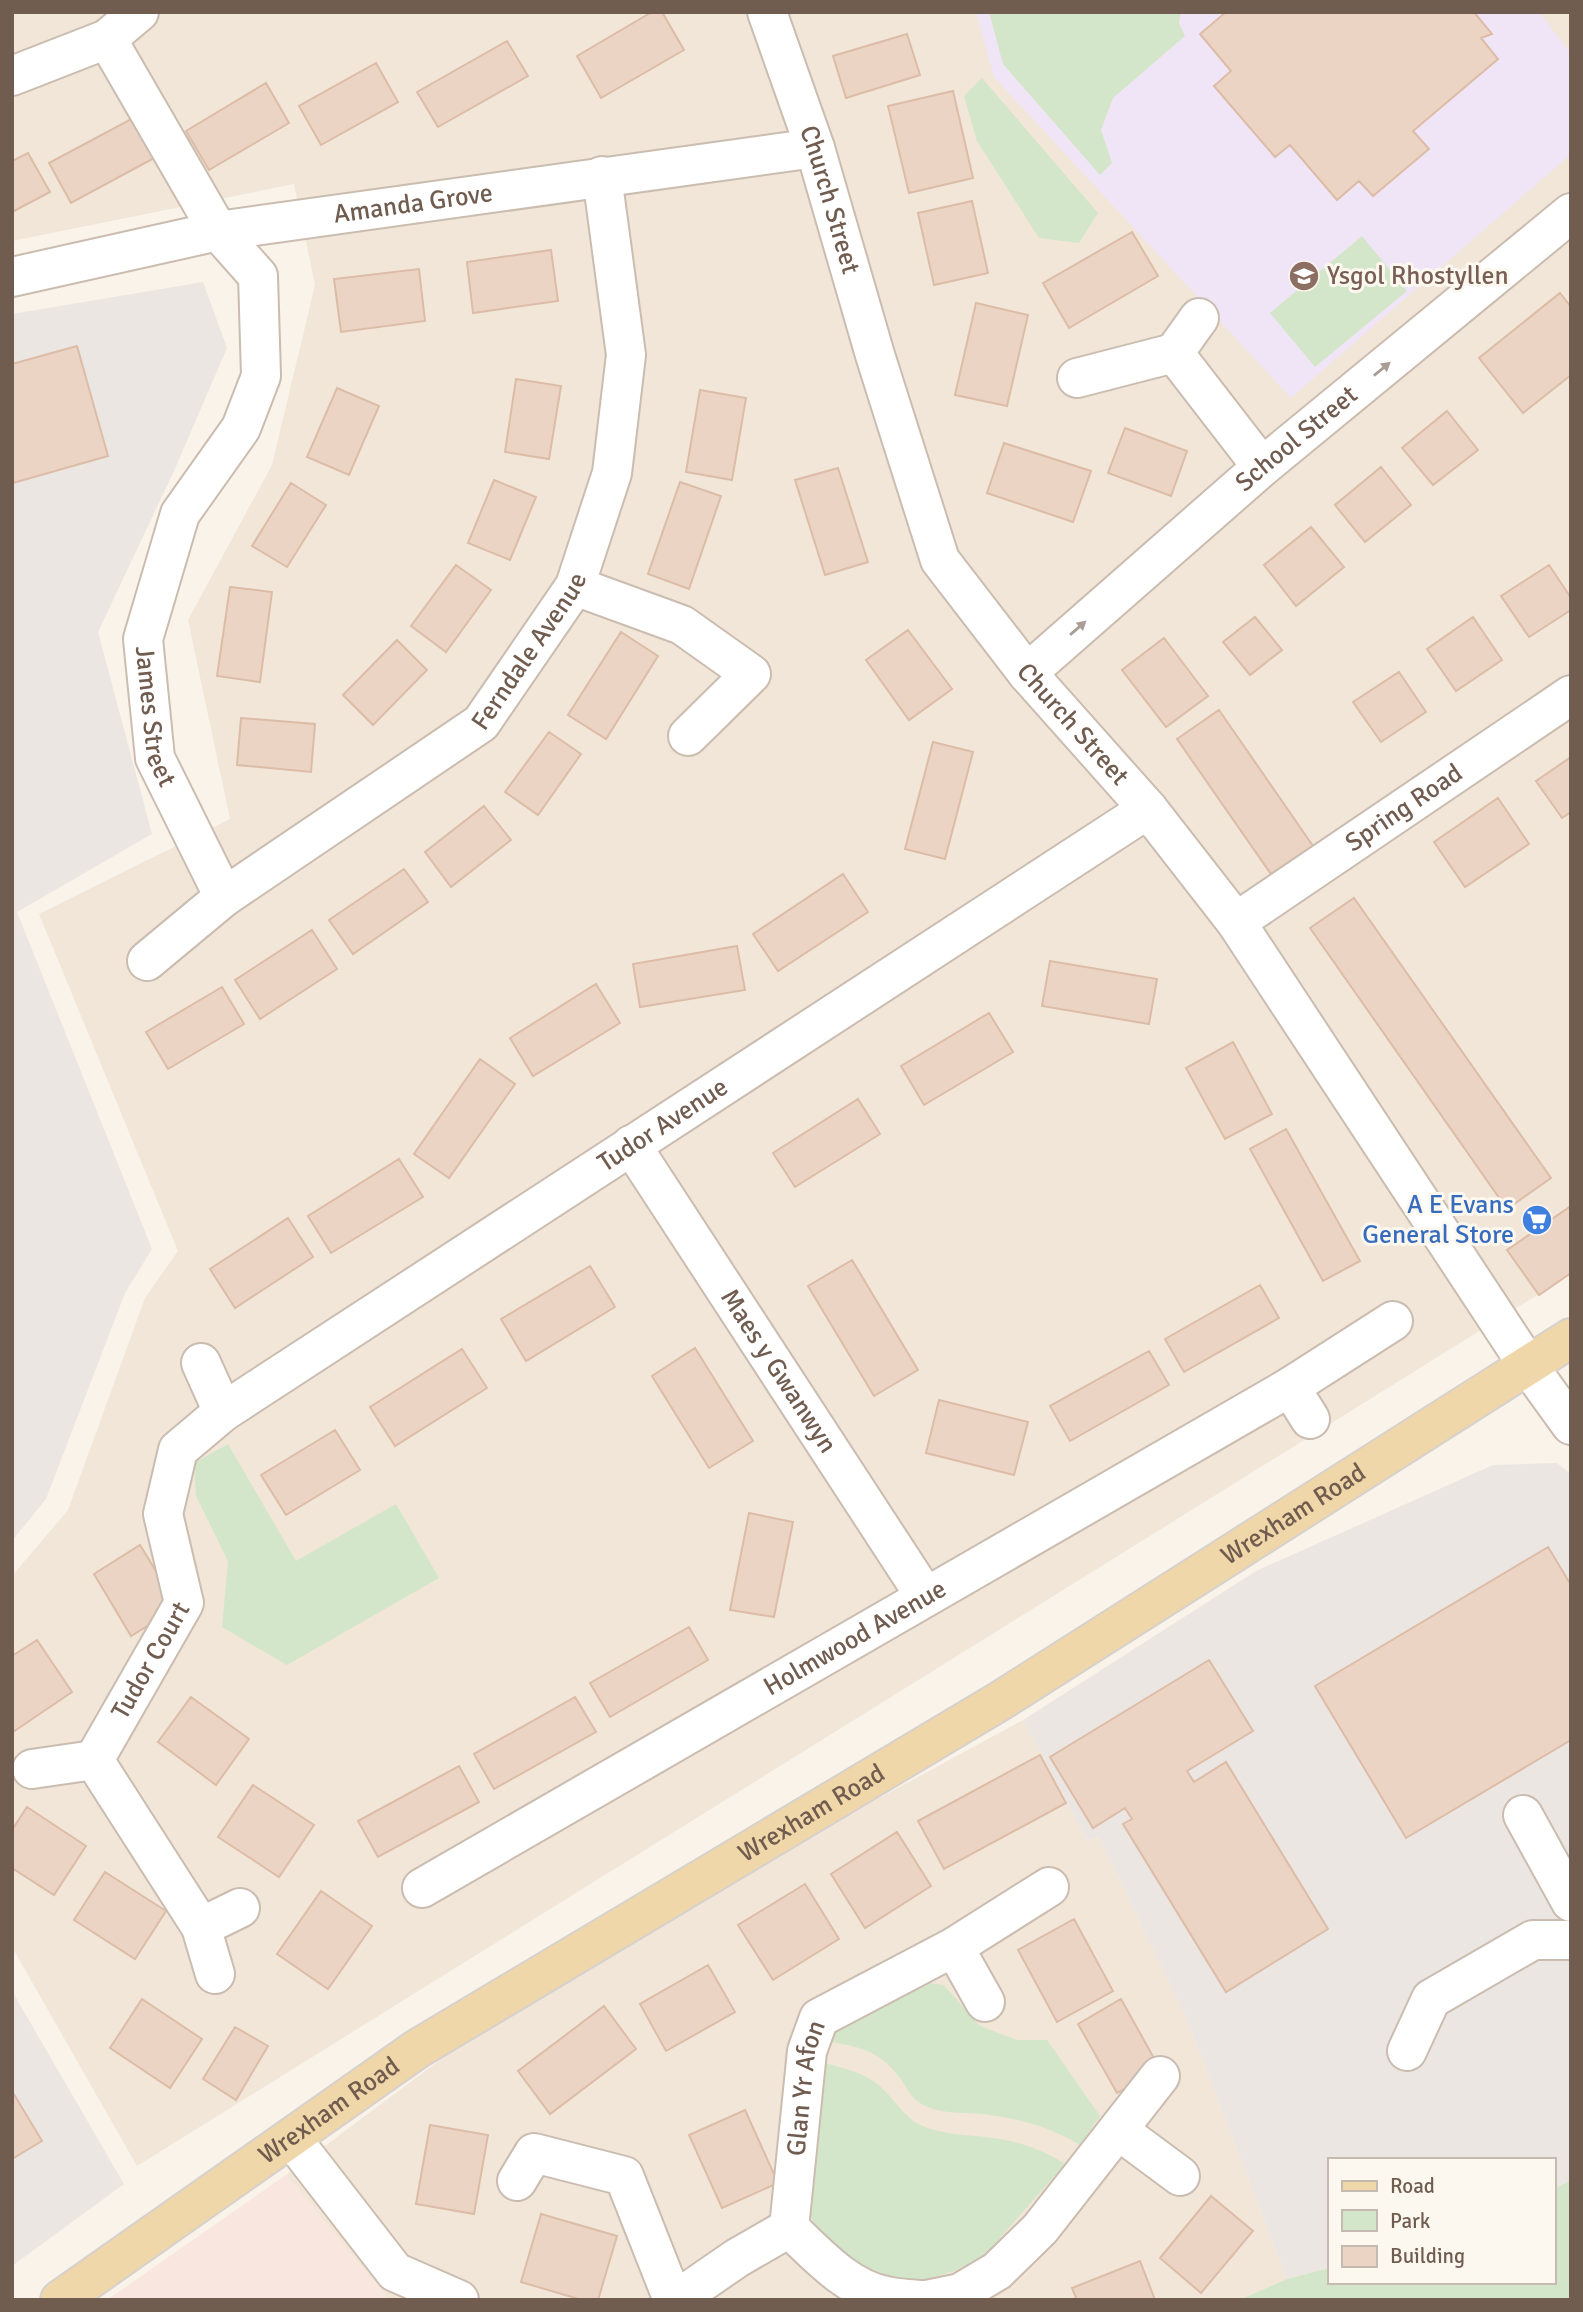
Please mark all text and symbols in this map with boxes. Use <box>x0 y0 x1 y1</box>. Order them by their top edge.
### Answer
street label: Church Street <box>792 121 867 278</box>
street label: Amanda Grove <box>331 177 495 231</box>
school or university icon: Ysgol Rhostyllen <box>1287 259 1321 293</box>
place label: Ysgol Rhostyllen <box>1327 260 1509 292</box>
one-way arrow <box>1372 361 1390 376</box>
street label: School Street <box>1229 379 1364 499</box>
street label: Ferndale Avenue <box>465 569 594 737</box>
one-way arrow <box>1070 621 1087 636</box>
street label: James Street <box>128 644 183 792</box>
street label: Church Street <box>1009 657 1135 792</box>
street label: Spring Road <box>1339 757 1469 859</box>
street label: Tudor Avenue <box>592 1071 734 1179</box>
place label: A E Evans General Store <box>1362 1189 1514 1251</box>
supermarket icon: A E Evans General Store <box>1520 1203 1554 1237</box>
street label: Maes y Gwanwyn <box>713 1283 844 1459</box>
street label: Wrexham Road <box>1215 1457 1372 1572</box>
street label: Holmwood Avenue <box>758 1573 952 1703</box>
street label: Tudor Court <box>105 1596 197 1725</box>
street label: Wrexham Road <box>732 1757 891 1870</box>
street label: Glan Yr Afon <box>780 2016 833 2157</box>
street label: Wrexham Road <box>252 2050 406 2171</box>
legend <box>1328 2158 1555 2284</box>
text: Road <box>1390 2173 1435 2199</box>
text: Park <box>1390 2208 1431 2234</box>
text: Building <box>1390 2243 1465 2269</box>

